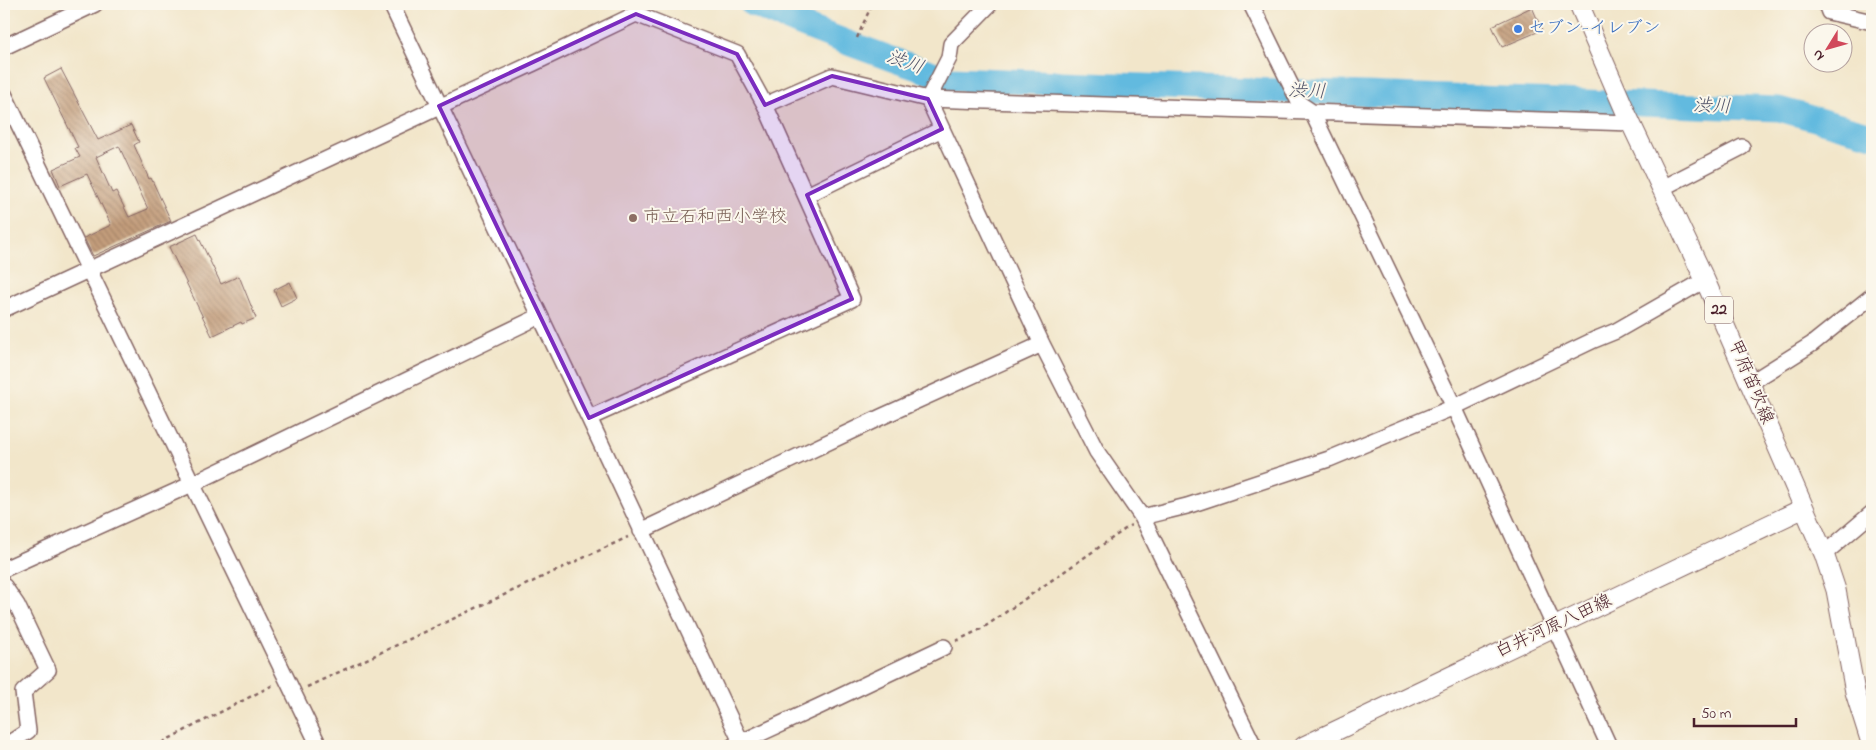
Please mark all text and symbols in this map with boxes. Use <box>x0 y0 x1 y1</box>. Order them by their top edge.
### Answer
place label: セブン-イレブン <box>1528 16 1661 42</box>
north arrow <box>1804 22 1854 72</box>
marker: セブン-イレブン <box>1512 23 1524 35</box>
water label: 渋川 <box>883 44 927 82</box>
text: N <box>1808 45 1830 65</box>
water label: 渋川 <box>1288 78 1326 106</box>
water label: 渋川 <box>1693 93 1731 121</box>
place label: 市立石和西小学校 <box>643 205 787 231</box>
marker: 市立石和西小学校 <box>627 212 639 224</box>
road number: 22 <box>1705 296 1733 324</box>
street label: 甲府笛吹線 <box>1720 335 1780 429</box>
street label: 白井河原八田線 <box>1491 589 1617 665</box>
scale bar <box>1694 695 1796 727</box>
text: 50 m <box>1701 703 1732 725</box>

